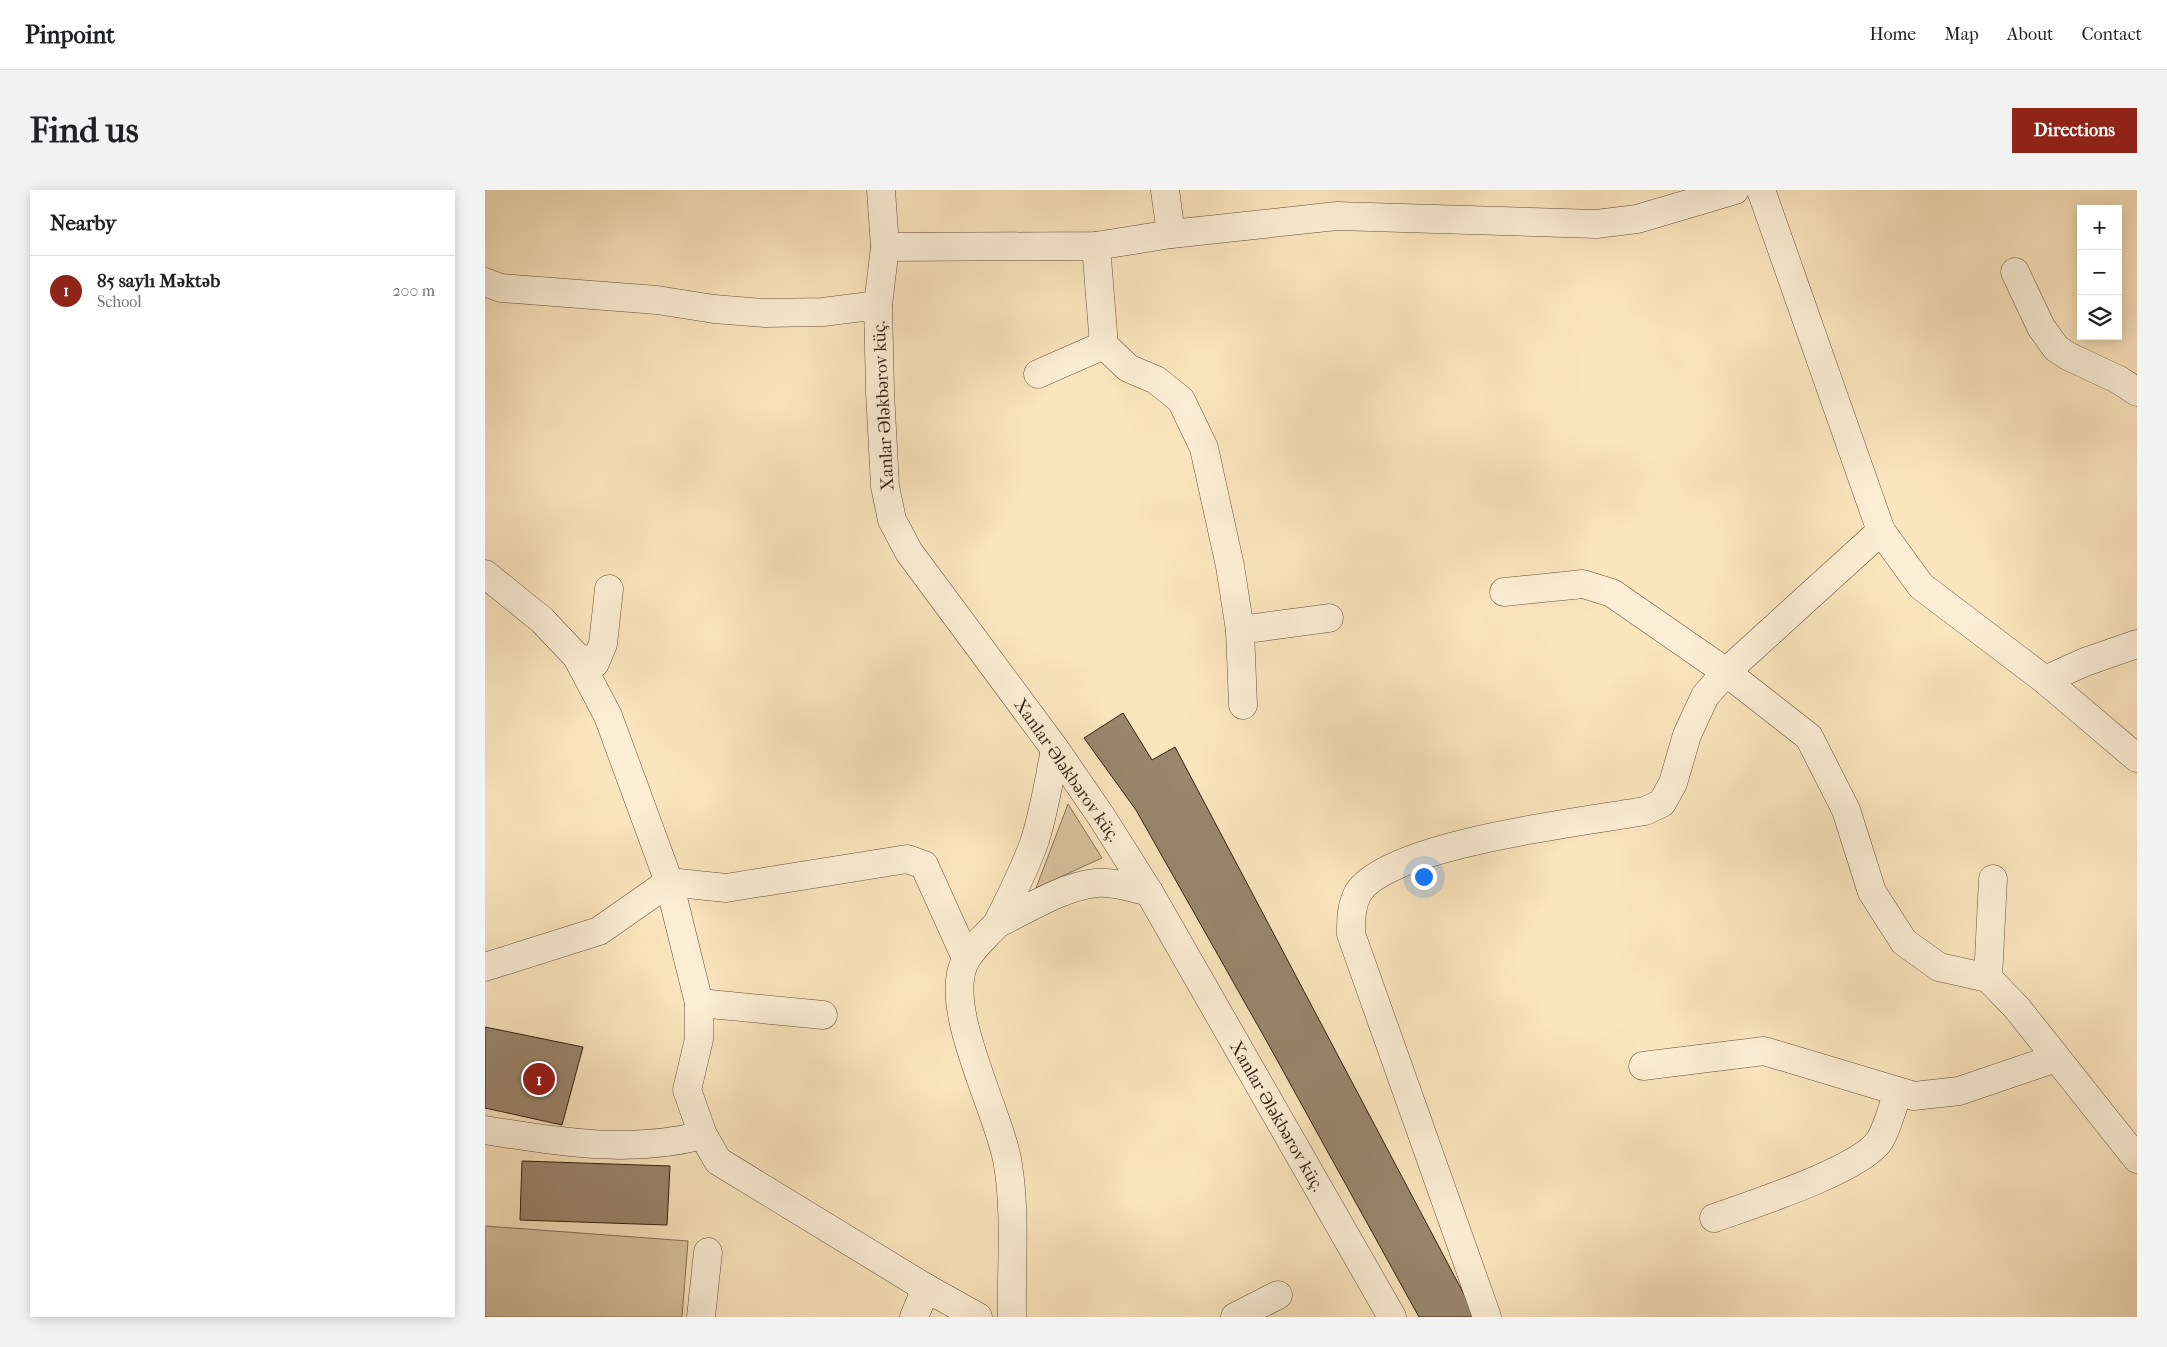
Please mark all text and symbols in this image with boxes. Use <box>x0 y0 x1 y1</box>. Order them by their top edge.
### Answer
text: Pinpoint <box>25 21 115 49</box>
text: Home <box>1869 24 1916 45</box>
text: Map <box>1944 24 1979 45</box>
text: About <box>2007 24 2053 45</box>
text: Contact <box>2081 24 2142 45</box>
button: Directions <box>2012 108 2137 153</box>
text: Find us <box>30 110 139 151</box>
map controls <box>2077 205 2122 340</box>
button: + <box>2077 205 2122 250</box>
text: Nearby <box>50 211 116 235</box>
button: − <box>2077 250 2122 295</box>
text: 85 saylı Məktəb <box>97 270 220 292</box>
text: 1 <box>63 281 69 300</box>
text: 200 m <box>392 281 435 300</box>
text: School <box>97 292 142 311</box>
button: layers <box>2077 295 2122 340</box>
street label: Xanlar Ələkbərov küç. <box>869 320 898 492</box>
street label: Xanlar Ələkbərov küç. <box>1009 695 1124 846</box>
your location <box>1411 864 1437 890</box>
street label: Xanlar Ələkbərov küç. <box>1225 1037 1328 1195</box>
pin: 1 <box>523 1060 555 1098</box>

